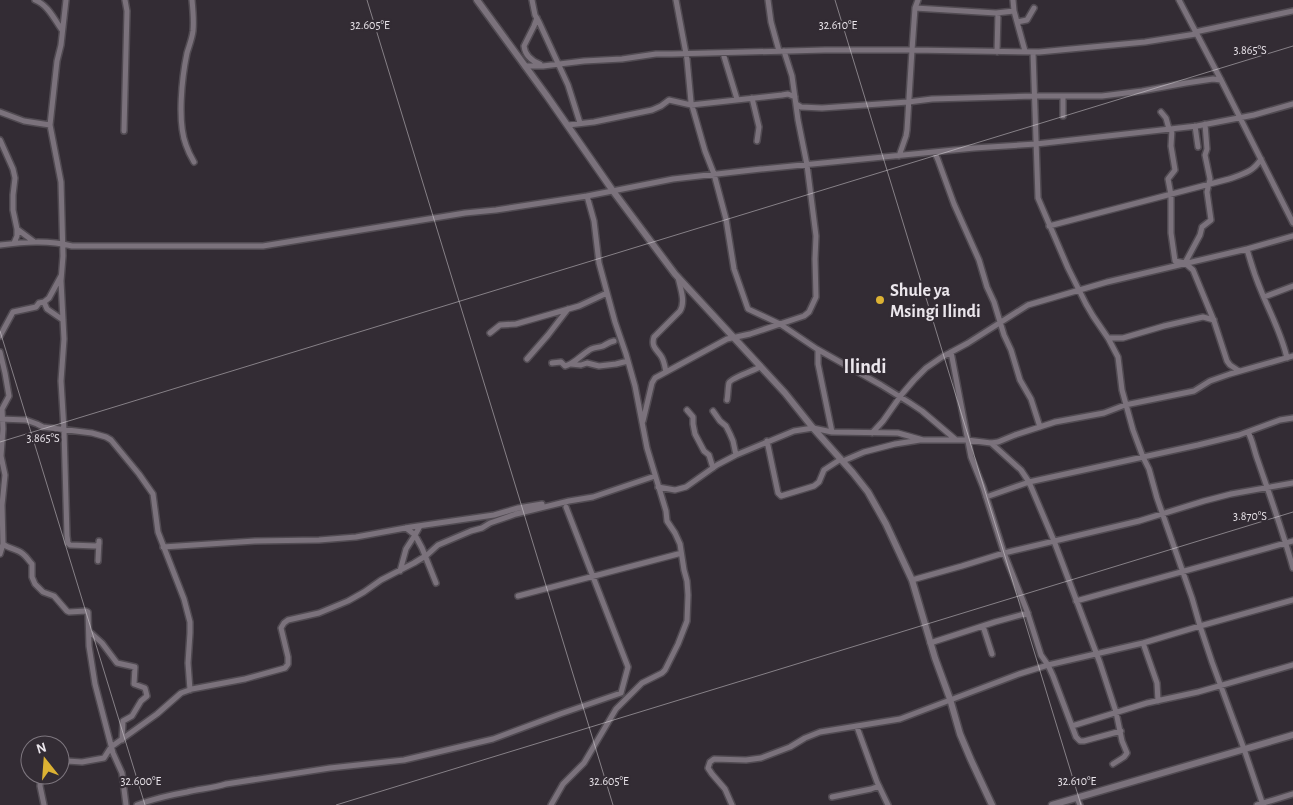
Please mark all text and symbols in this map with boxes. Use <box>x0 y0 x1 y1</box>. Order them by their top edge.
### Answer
text: 32.605°E <box>350 19 390 31</box>
text: 32.610°E <box>819 19 857 31</box>
text: 3.865°S <box>1233 44 1267 56</box>
place label: Shule ya Msingi Ilindi <box>890 282 981 321</box>
marker: Shule ya Msingi Ilindi <box>874 294 886 306</box>
district label: Ilindi <box>843 357 887 377</box>
text: 3.865°S <box>26 432 60 444</box>
text: 3.870°S <box>1233 510 1267 522</box>
north arrow <box>20 735 70 785</box>
text: N <box>35 740 48 757</box>
text: 32.600°E <box>121 775 162 787</box>
text: 32.605°E <box>589 775 629 787</box>
text: 32.610°E <box>1058 775 1096 787</box>

